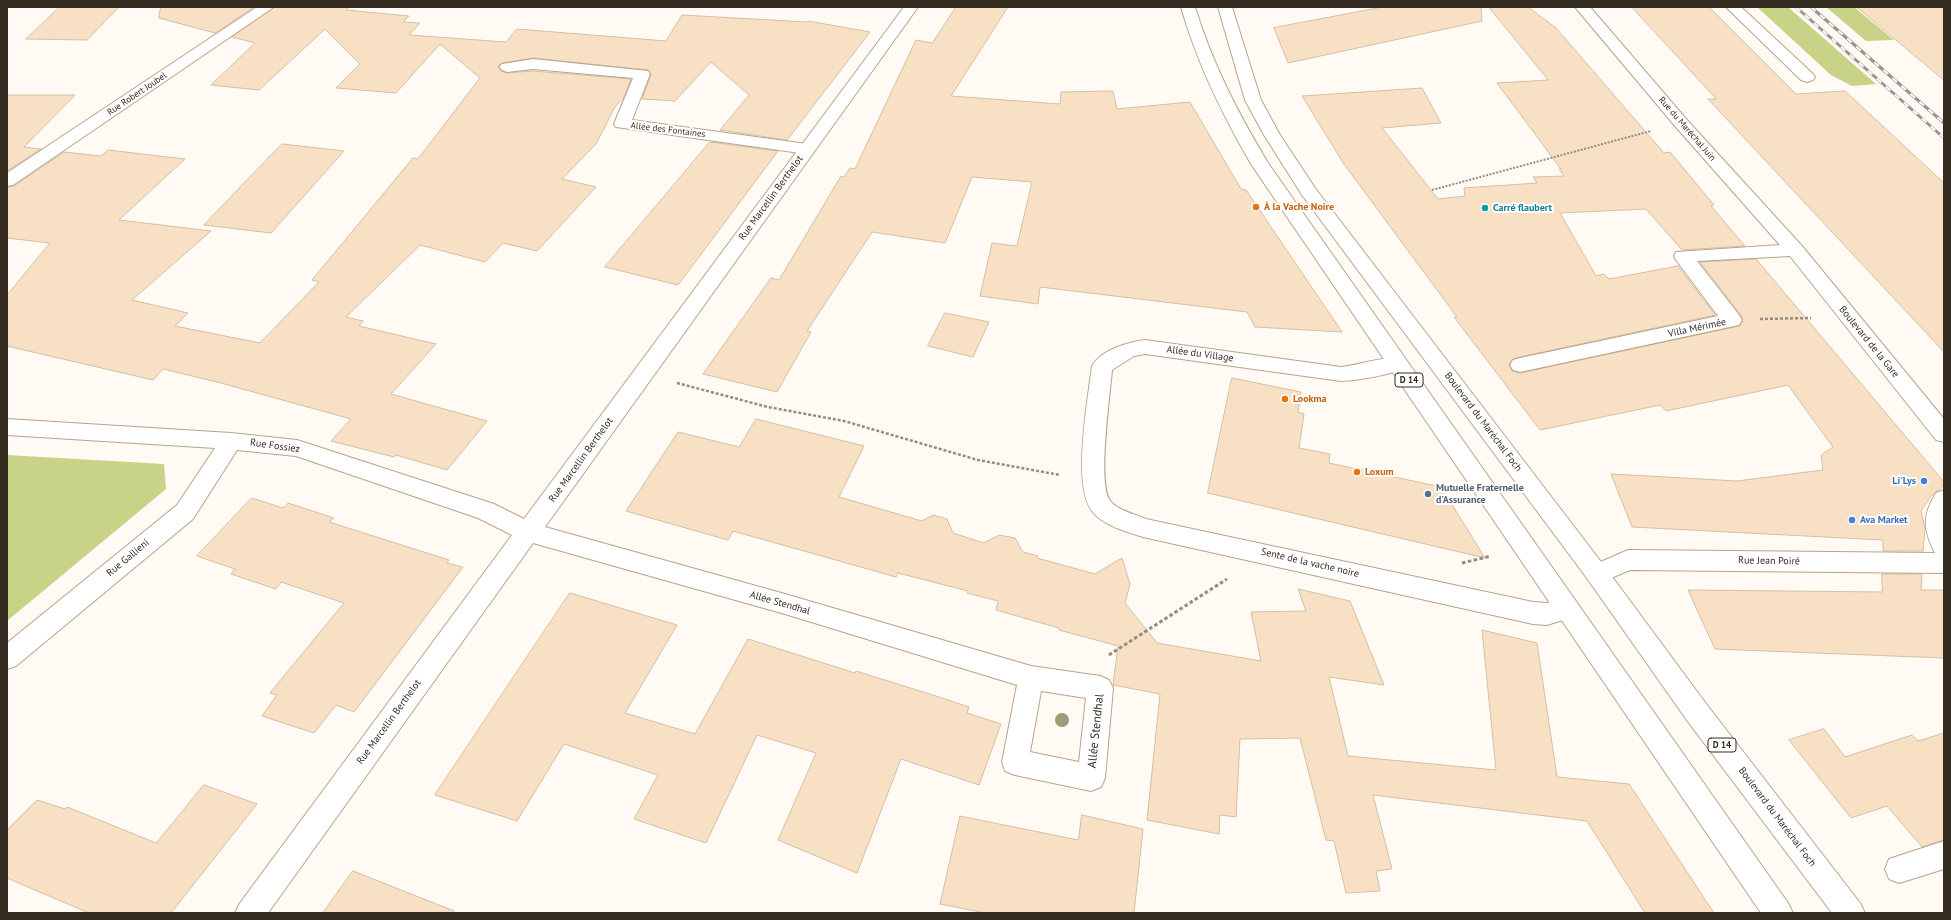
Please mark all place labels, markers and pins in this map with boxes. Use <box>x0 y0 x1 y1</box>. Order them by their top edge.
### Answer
place label: À la Vache Noire <box>1264 201 1334 213</box>
marker: À la Vache Noire <box>1251 202 1261 212</box>
place label: Carré flaubert <box>1493 202 1552 214</box>
marker: Carré flaubert <box>1480 203 1490 213</box>
place label: Lookma <box>1293 393 1326 405</box>
marker: Lookma <box>1280 394 1290 404</box>
place label: Loxum <box>1365 466 1394 478</box>
marker: Loxum <box>1352 467 1362 477</box>
place label: Li'Lys <box>1892 475 1916 487</box>
marker: Li'Lys <box>1919 476 1929 486</box>
place label: Mutuelle Fraternelle d'Assurance <box>1436 482 1524 506</box>
marker: Mutuelle Fraternelle d'Assurance <box>1423 489 1433 499</box>
place label: Ava Market <box>1860 514 1908 526</box>
marker: Ava Market <box>1847 515 1857 525</box>

